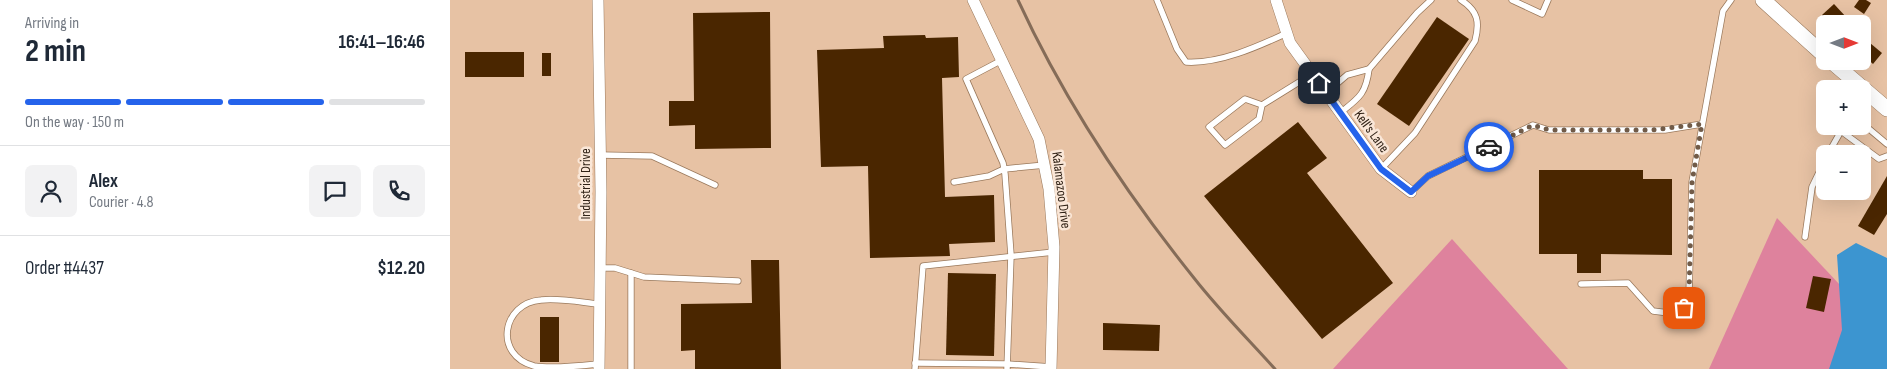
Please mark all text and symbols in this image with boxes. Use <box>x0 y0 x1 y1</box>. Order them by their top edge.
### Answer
text: Arriving in <box>25 14 79 33</box>
north arrow <box>1816 15 1871 70</box>
map controls <box>1816 15 1871 200</box>
text: 16:41–16:46 <box>339 31 425 54</box>
text: 2 min <box>25 32 86 71</box>
pin <box>1298 62 1340 104</box>
icon: home <box>1305 69 1333 97</box>
button: + <box>1816 80 1871 135</box>
street label: Kell's Lane <box>1350 107 1393 156</box>
text: On the way · 150 m <box>25 113 124 132</box>
courier <box>1464 122 1514 172</box>
icon: car <box>1475 133 1503 161</box>
button: − <box>1816 145 1871 200</box>
street label: Industrial Drive <box>577 148 594 220</box>
street label: Kalamazoo Drive <box>1048 151 1075 229</box>
button: person <box>25 165 77 217</box>
button: chat <box>309 165 361 217</box>
button: phone <box>373 165 425 217</box>
text: Alex <box>89 170 118 193</box>
text: Courier · 4.8 <box>89 193 153 212</box>
text: Order #4437 <box>25 257 104 280</box>
text: $12.20 <box>377 257 425 280</box>
pin <box>1663 287 1705 329</box>
icon: bag <box>1670 294 1698 322</box>

